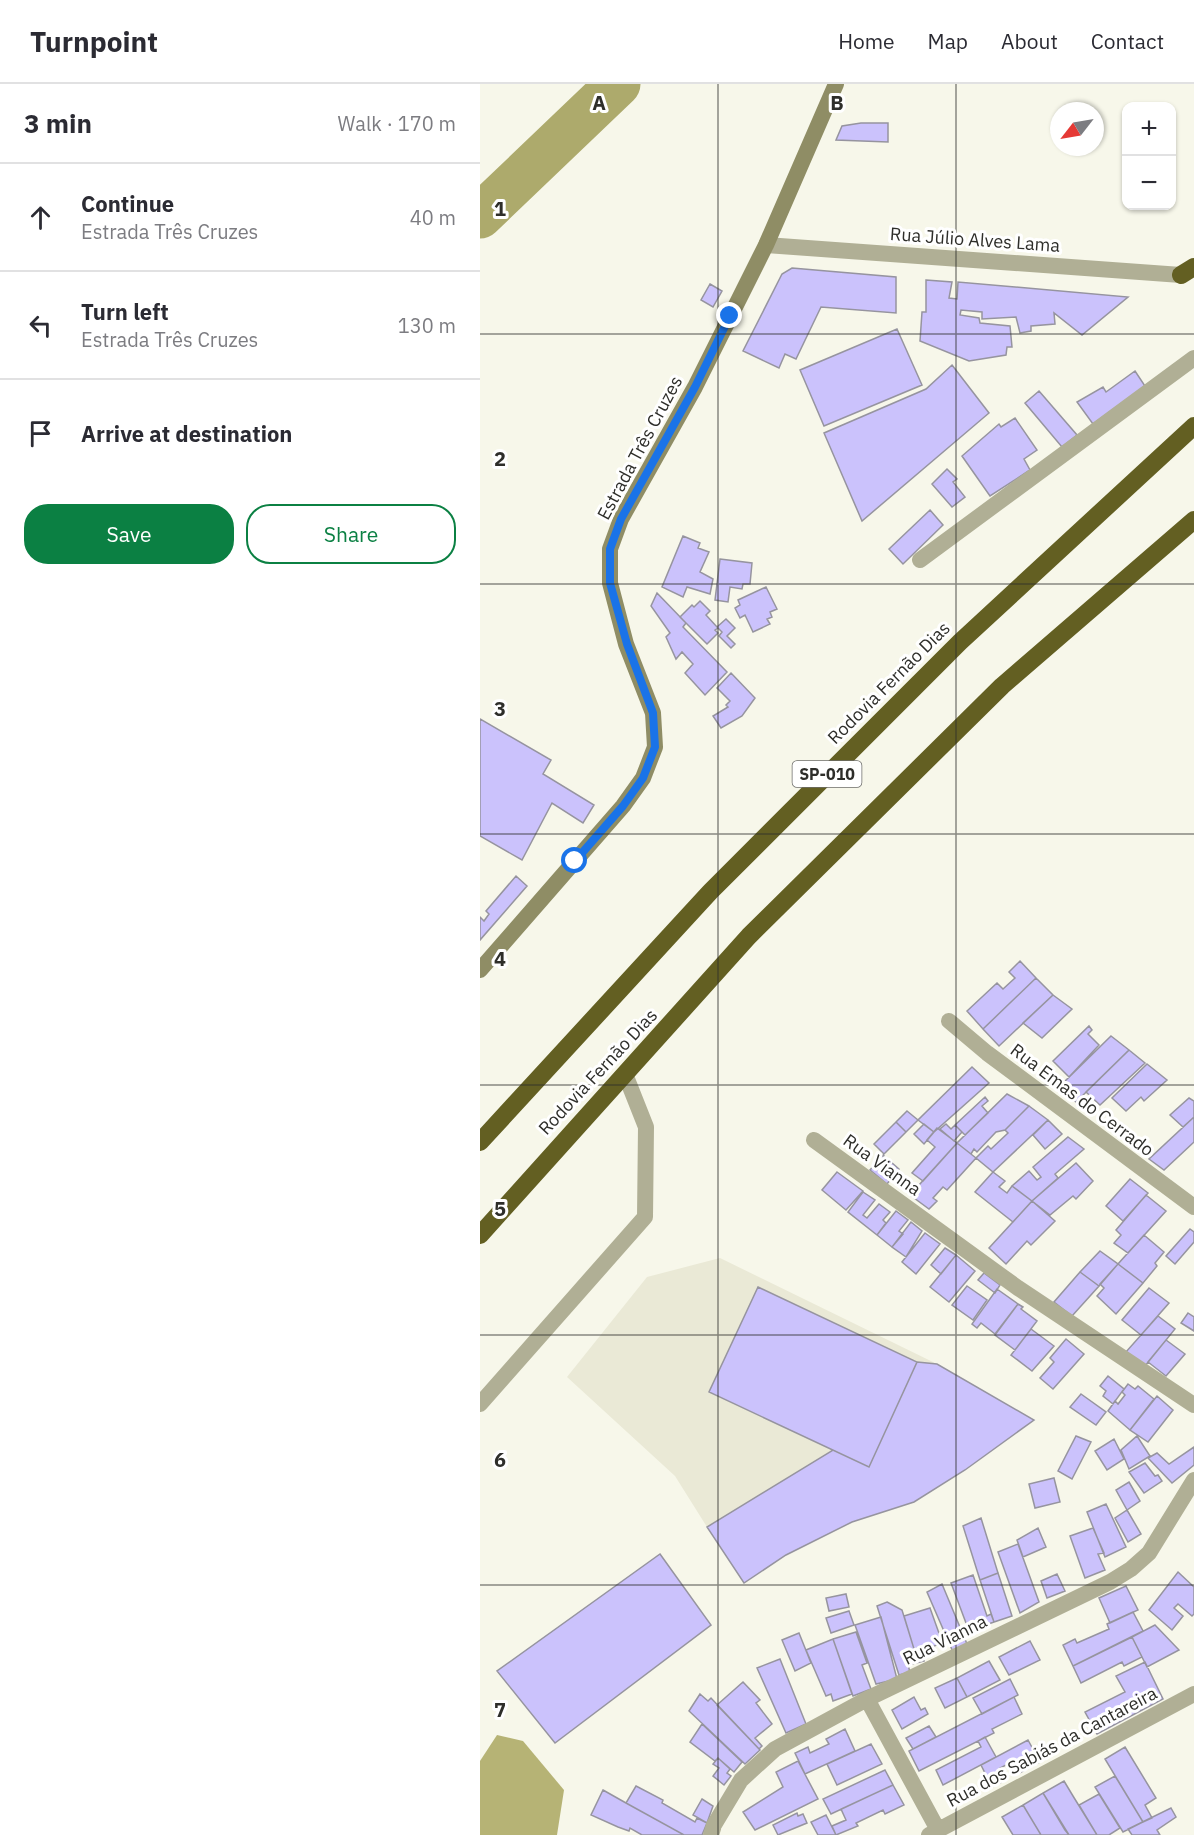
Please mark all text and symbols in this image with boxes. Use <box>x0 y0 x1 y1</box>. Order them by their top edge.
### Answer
text: Turnpoint <box>30 23 158 60</box>
text: Home <box>838 27 895 55</box>
text: Map <box>928 27 968 55</box>
text: About <box>1001 27 1058 55</box>
text: Contact <box>1091 27 1164 55</box>
text: A <box>592 89 606 116</box>
text: B <box>830 89 844 116</box>
north arrow <box>1050 102 1104 156</box>
map controls <box>1122 102 1176 210</box>
button: + <box>1122 102 1176 156</box>
text: 3 min <box>24 106 92 140</box>
text: Walk · 170 m <box>338 110 456 137</box>
button: − <box>1122 156 1176 210</box>
text: Continue <box>81 189 174 218</box>
text: 1 <box>494 195 506 222</box>
icon: ahead <box>24 201 57 234</box>
text: 40 m <box>410 204 456 231</box>
text: Estrada Três Cruzes <box>81 218 258 245</box>
street label: Rua Júlio Alves Lama <box>889 222 1061 257</box>
text: Turn left <box>81 297 169 326</box>
route end <box>716 302 742 328</box>
icon: left <box>24 309 57 342</box>
text: 130 m <box>398 312 456 339</box>
text: Estrada Três Cruzes <box>81 326 258 353</box>
street label: Estrada Três Cruzes <box>592 372 687 524</box>
icon: arrive <box>24 417 57 450</box>
text: Arrive at destination <box>81 419 292 448</box>
text: 2 <box>494 445 506 472</box>
button: Save <box>24 504 234 564</box>
button: Share <box>246 504 456 564</box>
street label: Rodovia Fernão Dias <box>822 616 955 749</box>
text: 3 <box>494 695 506 722</box>
road number: SP-010 <box>792 761 862 787</box>
route start <box>561 847 587 873</box>
text: 4 <box>494 945 506 972</box>
street label: Rodovia Fernão Dias <box>533 1004 662 1140</box>
street label: Rua Emas do Cerrado <box>1006 1038 1159 1161</box>
street label: Rua Vianna <box>839 1129 926 1201</box>
text: 5 <box>494 1195 506 1222</box>
text: 6 <box>494 1446 506 1473</box>
street label: Rua Vianna <box>899 1609 991 1670</box>
street label: Rua dos Sabiás da Cantareira <box>943 1681 1161 1812</box>
text: 7 <box>494 1696 506 1723</box>

